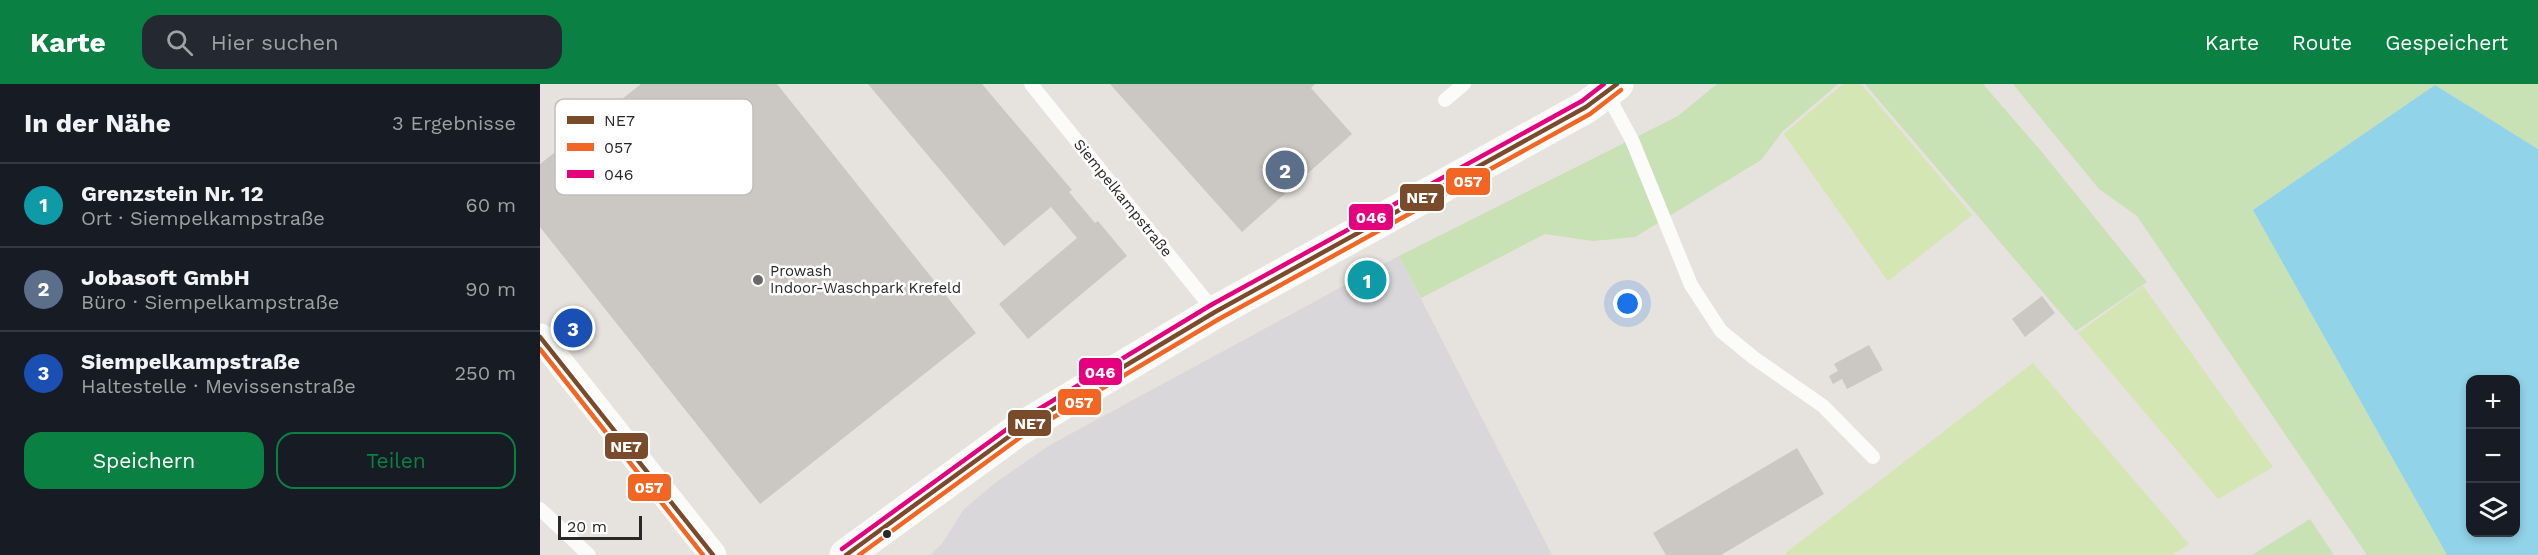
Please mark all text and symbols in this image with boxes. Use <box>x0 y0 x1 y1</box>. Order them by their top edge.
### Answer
search box <box>142 15 562 69</box>
text: Karte <box>30 26 106 59</box>
icon: search <box>163 26 196 59</box>
text: Hier suchen <box>211 30 339 55</box>
text: Karte <box>2205 30 2259 55</box>
text: Route <box>2292 30 2352 55</box>
text: Gespeichert <box>2385 30 2508 55</box>
legend <box>555 99 753 195</box>
text: In der Nähe <box>24 108 171 138</box>
text: 3 Ergebnisse <box>392 111 516 135</box>
text: NE7 <box>604 111 635 130</box>
street label: Siempelkampstraße <box>1070 136 1176 260</box>
text: 057 <box>604 138 632 157</box>
pin: 2 <box>1266 148 1304 193</box>
text: 046 <box>604 165 633 184</box>
line badge: 057 <box>1445 167 1491 196</box>
text: 057 <box>1454 172 1483 191</box>
text: Grenzstein Nr. 12 <box>81 181 264 206</box>
line badge: NE7 <box>1399 183 1445 212</box>
text: NE7 <box>1406 188 1438 207</box>
text: 1 <box>39 193 48 217</box>
text: 60 m <box>466 193 516 217</box>
line badge: 046 <box>1348 203 1394 231</box>
text: Ort · Siempelkampstraße <box>81 206 325 230</box>
text: 046 <box>1356 208 1386 227</box>
pin: 1 <box>1348 258 1386 302</box>
place label: Prowash Indoor-Waschpark Krefeld <box>770 262 961 297</box>
text: Jobasoft GmbH <box>81 265 250 290</box>
marker: Prowash Indoor-Waschpark Krefeld <box>751 273 765 287</box>
text: 2 <box>38 277 49 301</box>
text: 90 m <box>465 277 516 301</box>
your location <box>1613 289 1642 318</box>
text: Büro · Siempelkampstraße <box>81 290 339 314</box>
pin: 3 <box>554 306 592 350</box>
text: Siempelkampstraße <box>81 349 300 374</box>
line badge: 046 <box>1078 357 1123 386</box>
text: 3 <box>38 361 49 385</box>
text: 250 m <box>454 361 516 385</box>
text: 046 <box>1085 363 1115 382</box>
text: Haltestelle · Mevissenstraße <box>81 374 356 398</box>
map controls <box>2466 375 2520 537</box>
button: + <box>2466 375 2520 429</box>
line badge: 057 <box>1057 388 1102 416</box>
text: 057 <box>1065 393 1094 412</box>
line badge: NE7 <box>1007 409 1052 437</box>
text: NE7 <box>1014 414 1046 433</box>
button: − <box>2466 429 2520 483</box>
button: Speichern <box>24 432 264 489</box>
button: Teilen <box>276 432 516 489</box>
line badge: NE7 <box>604 432 649 460</box>
text: NE7 <box>610 437 642 456</box>
line badge: 057 <box>627 473 672 502</box>
text: 057 <box>635 478 664 497</box>
button: layers <box>2466 483 2520 537</box>
scale bar <box>558 513 642 540</box>
text: 20 m <box>567 517 607 536</box>
unlabelled marker <box>881 528 893 540</box>

